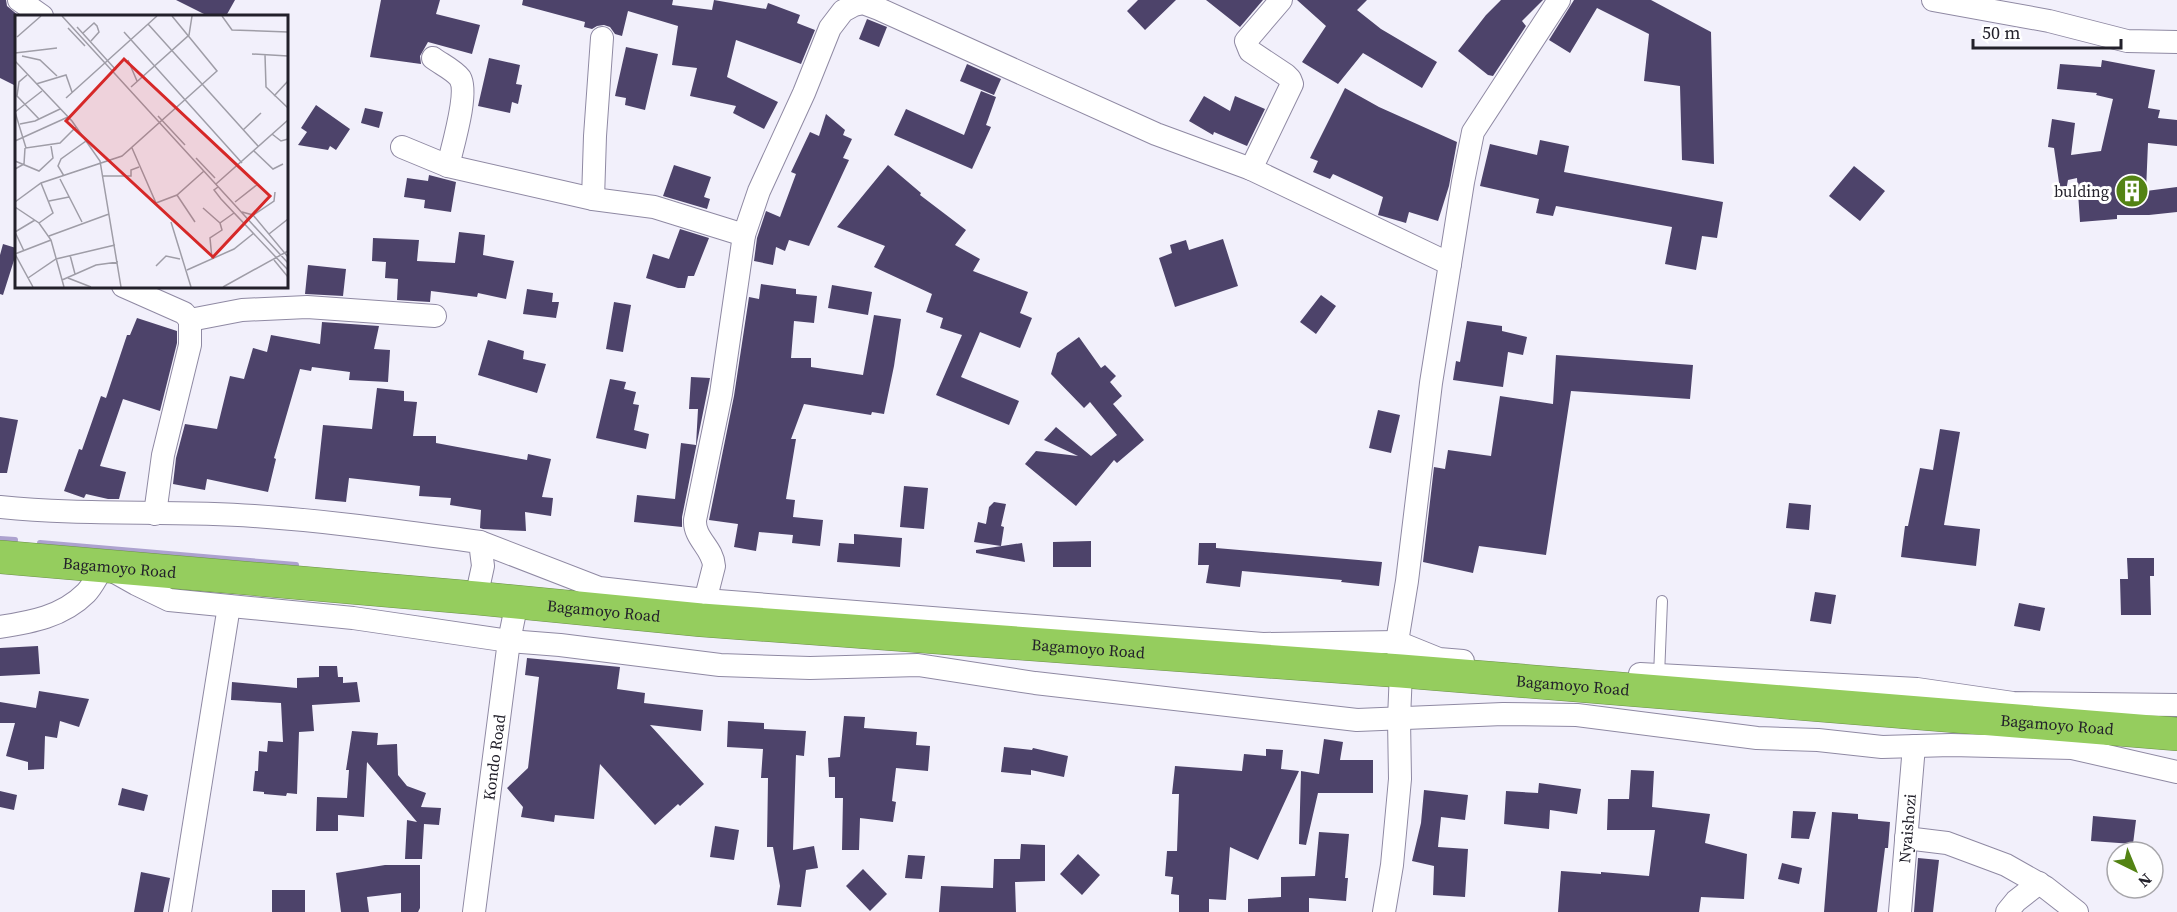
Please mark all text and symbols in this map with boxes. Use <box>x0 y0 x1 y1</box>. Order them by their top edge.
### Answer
scale bar <box>1973 12 2122 50</box>
inset map <box>15 15 288 288</box>
text: 50 m <box>1982 20 2020 45</box>
building icon: bulding <box>2114 173 2150 209</box>
place label: bulding <box>2054 180 2109 202</box>
street label: Bagamoyo Road <box>62 551 177 583</box>
street label: Bagamoyo Road <box>546 594 661 627</box>
street label: Bagamoyo Road <box>1031 633 1146 663</box>
street label: Bagamoyo Road <box>1515 669 1630 701</box>
street label: Bagamoyo Road <box>2000 709 2115 740</box>
street label: Kondo Road <box>478 713 510 802</box>
street label: Nyaishozi <box>1893 792 1921 864</box>
north arrow <box>2105 840 2165 900</box>
text: N <box>2133 869 2157 893</box>

